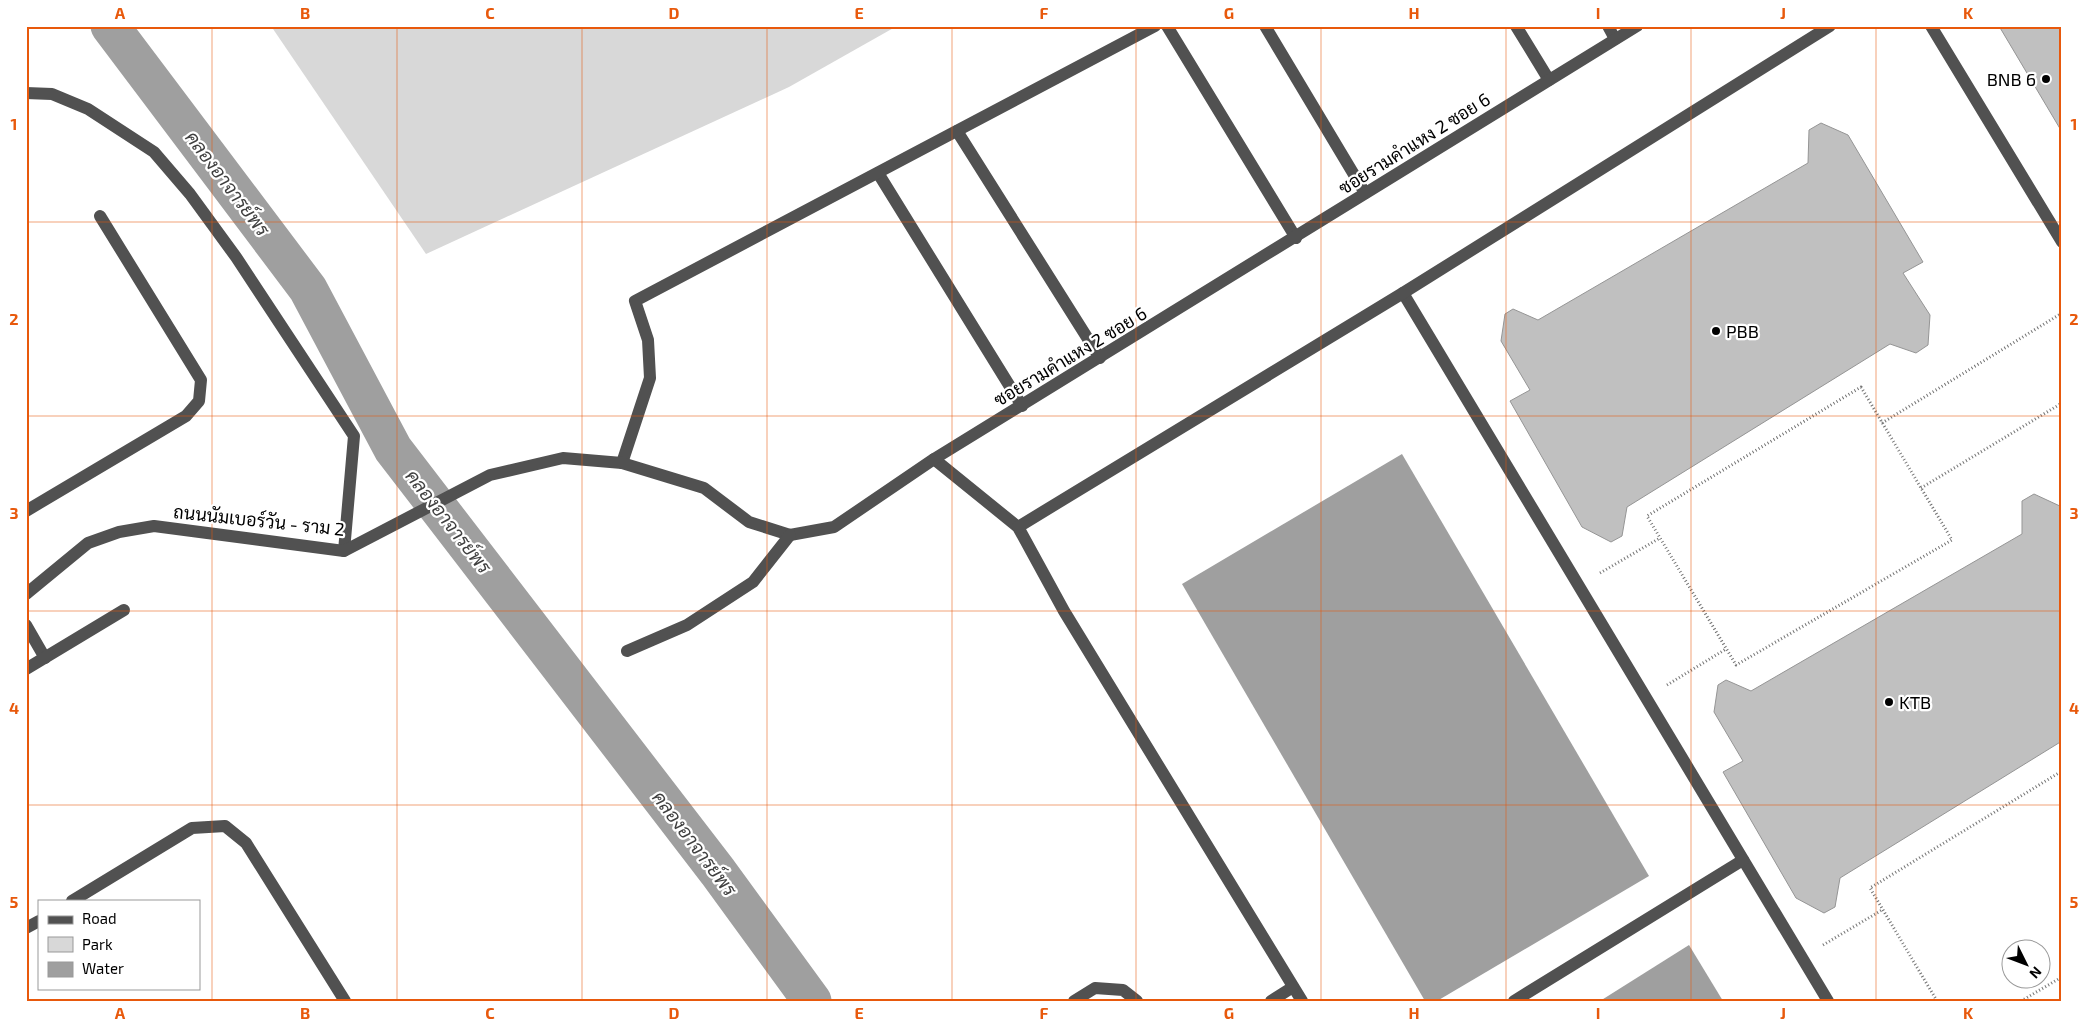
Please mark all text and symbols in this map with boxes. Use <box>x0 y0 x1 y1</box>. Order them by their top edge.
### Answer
text: A <box>115 3 126 22</box>
text: B <box>300 3 310 22</box>
text: C <box>485 3 495 22</box>
text: D <box>669 3 680 22</box>
text: E <box>854 3 864 22</box>
text: F <box>1040 3 1049 22</box>
text: G <box>1224 3 1234 22</box>
text: H <box>1408 3 1420 22</box>
text: I <box>1596 3 1600 22</box>
text: J <box>1780 3 1786 22</box>
text: K <box>1963 3 1974 22</box>
place label: BNB 6 <box>1987 68 2036 90</box>
marker: BNB 6 <box>2040 73 2052 85</box>
street label: ซอยรามคำแหง 2 ซอย 6 <box>1334 87 1494 199</box>
text: 1 <box>11 114 17 133</box>
text: 1 <box>2071 114 2077 133</box>
water label: คลองอาจารย์พร <box>181 126 275 241</box>
street label: ซอยรามคำแหง 2 ซอย 6 <box>990 302 1150 410</box>
text: 2 <box>9 309 19 328</box>
text: 2 <box>2069 309 2079 328</box>
place label: PBB <box>1726 320 1759 342</box>
marker: PBB <box>1710 325 1722 337</box>
water label: คลองอาจารย์พร <box>401 465 497 578</box>
street label: ถนนนัมเบอร์วัน - ราม 2 <box>172 499 346 540</box>
text: 3 <box>9 503 19 522</box>
text: 3 <box>2069 503 2079 522</box>
place label: KTB <box>1899 691 1931 713</box>
marker: KTB <box>1883 696 1895 708</box>
text: 4 <box>9 698 19 717</box>
text: 4 <box>2069 698 2079 717</box>
water label: คลองอาจารย์พร <box>648 786 742 901</box>
text: 5 <box>10 892 19 911</box>
text: 5 <box>2070 892 2079 911</box>
legend <box>38 900 200 990</box>
text: Road <box>82 909 117 927</box>
text: Park <box>82 935 113 953</box>
north arrow <box>2000 940 2050 990</box>
text: Water <box>82 959 124 977</box>
text: N <box>2026 964 2046 982</box>
text: A <box>115 1003 126 1022</box>
text: B <box>300 1003 310 1022</box>
text: C <box>485 1003 495 1022</box>
text: D <box>669 1003 680 1022</box>
text: E <box>854 1003 864 1022</box>
text: F <box>1040 1003 1049 1022</box>
text: G <box>1224 1003 1234 1022</box>
text: H <box>1408 1003 1420 1022</box>
text: I <box>1596 1003 1600 1022</box>
text: J <box>1780 1003 1786 1022</box>
text: K <box>1963 1003 1974 1022</box>

